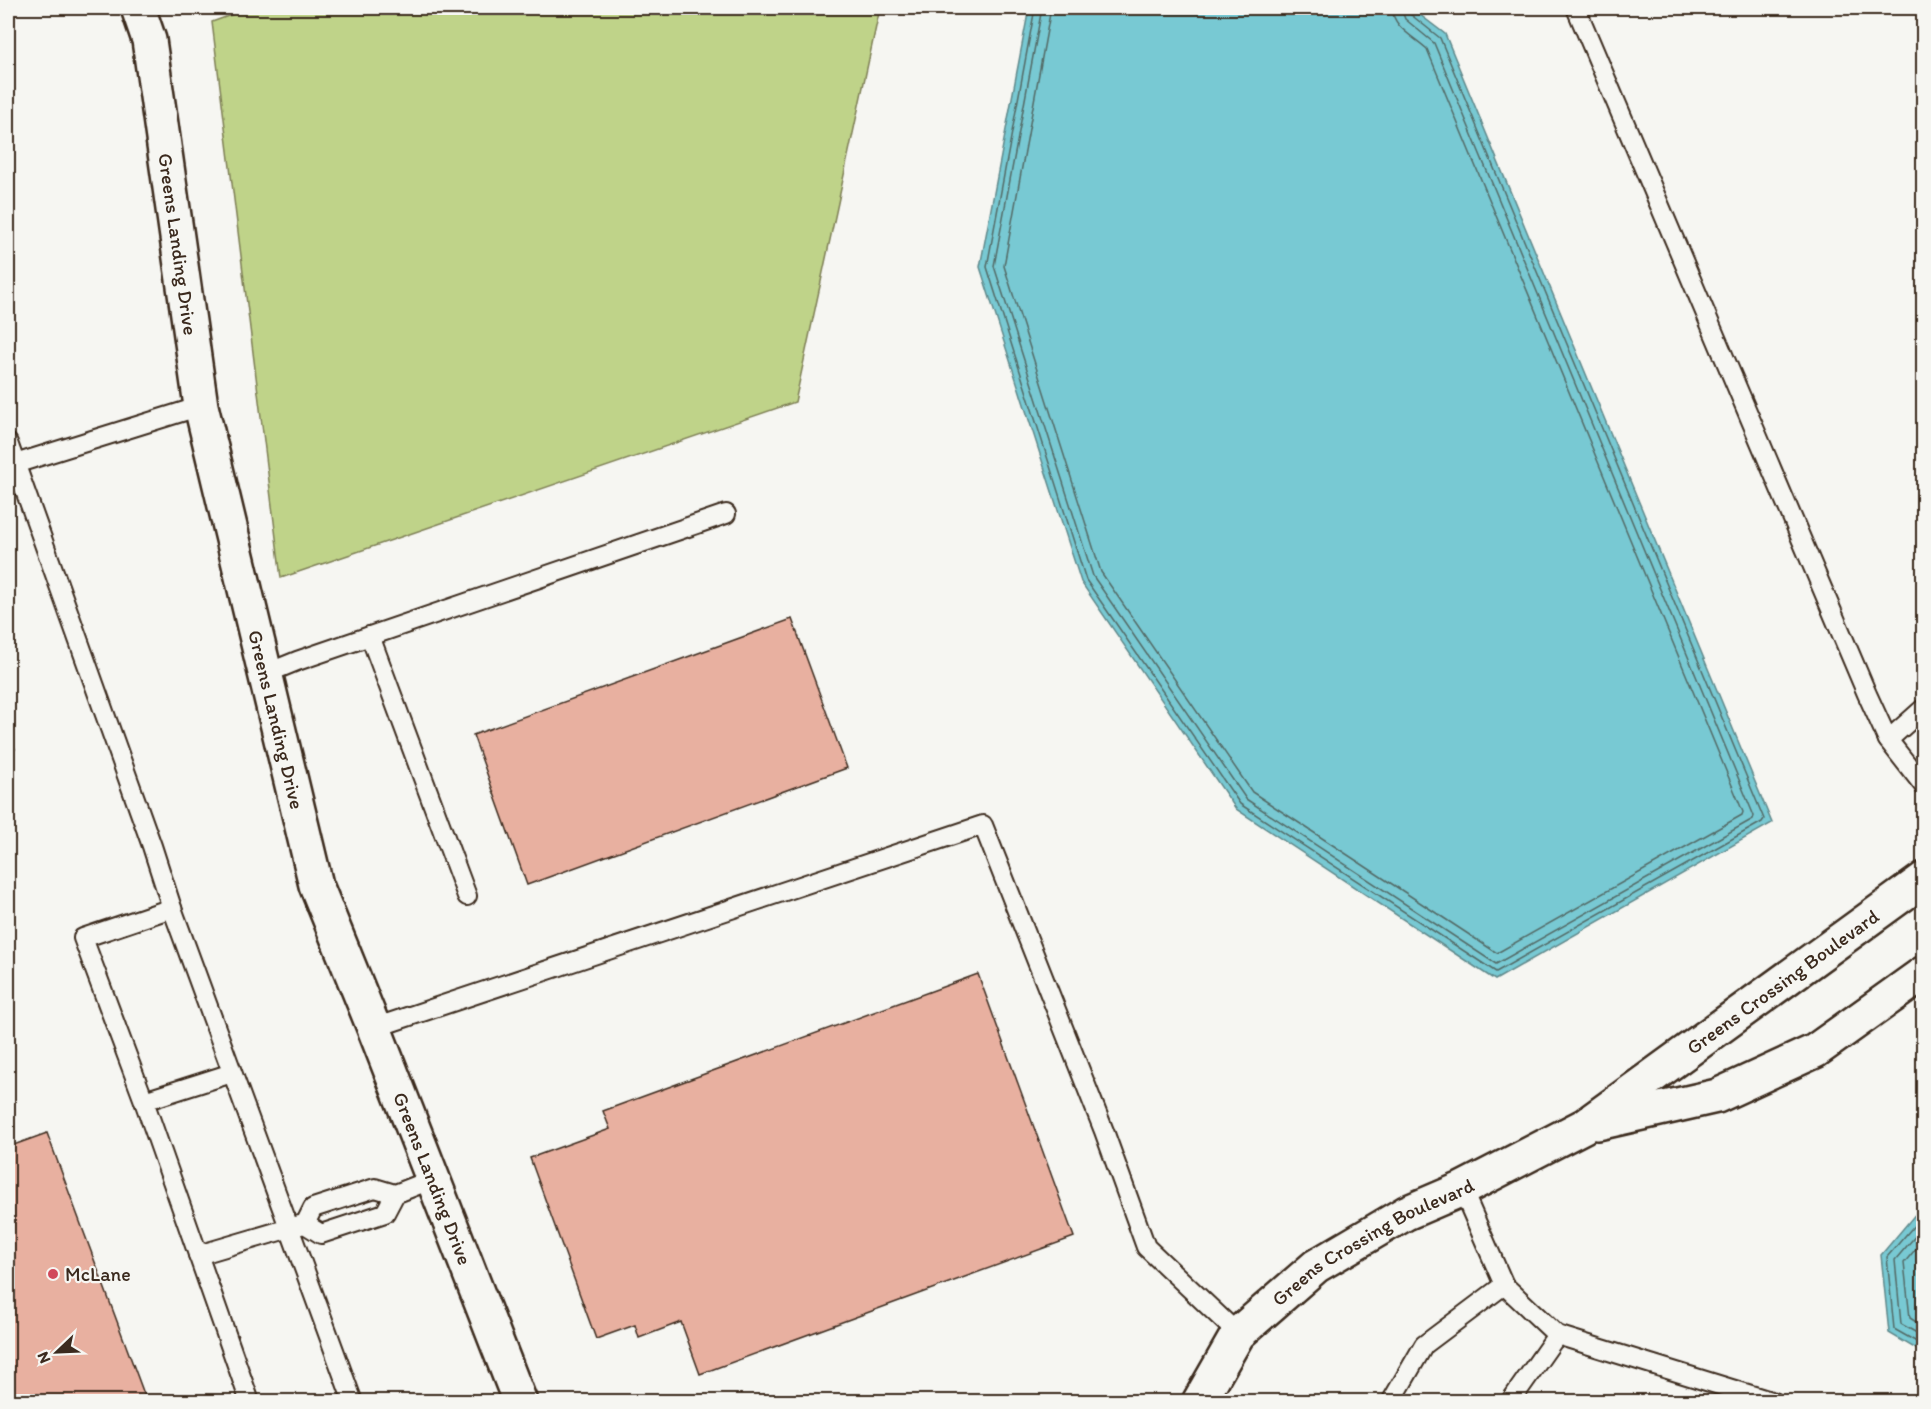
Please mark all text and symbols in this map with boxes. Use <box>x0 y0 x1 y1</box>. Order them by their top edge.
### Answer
street label: Greens Landing Drive <box>153 152 203 337</box>
street label: Greens Landing Drive <box>243 628 309 812</box>
street label: Greens Crossing Boulevard <box>1682 904 1883 1060</box>
street label: Greens Landing Drive <box>388 1089 477 1268</box>
street label: Greens Crossing Boulevard <box>1267 1173 1478 1311</box>
place label: McLane <box>65 1262 131 1286</box>
marker: McLane <box>46 1267 60 1281</box>
north arrow <box>27 1322 87 1382</box>
text: N <box>33 1349 55 1366</box>

